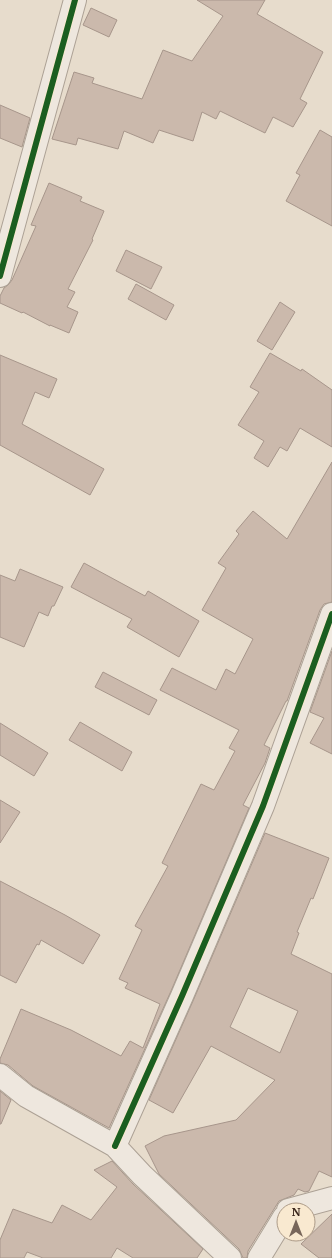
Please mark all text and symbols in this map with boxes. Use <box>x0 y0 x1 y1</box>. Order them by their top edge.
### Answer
north arrow <box>276 1202 316 1242</box>
text: N <box>292 1205 301 1219</box>

